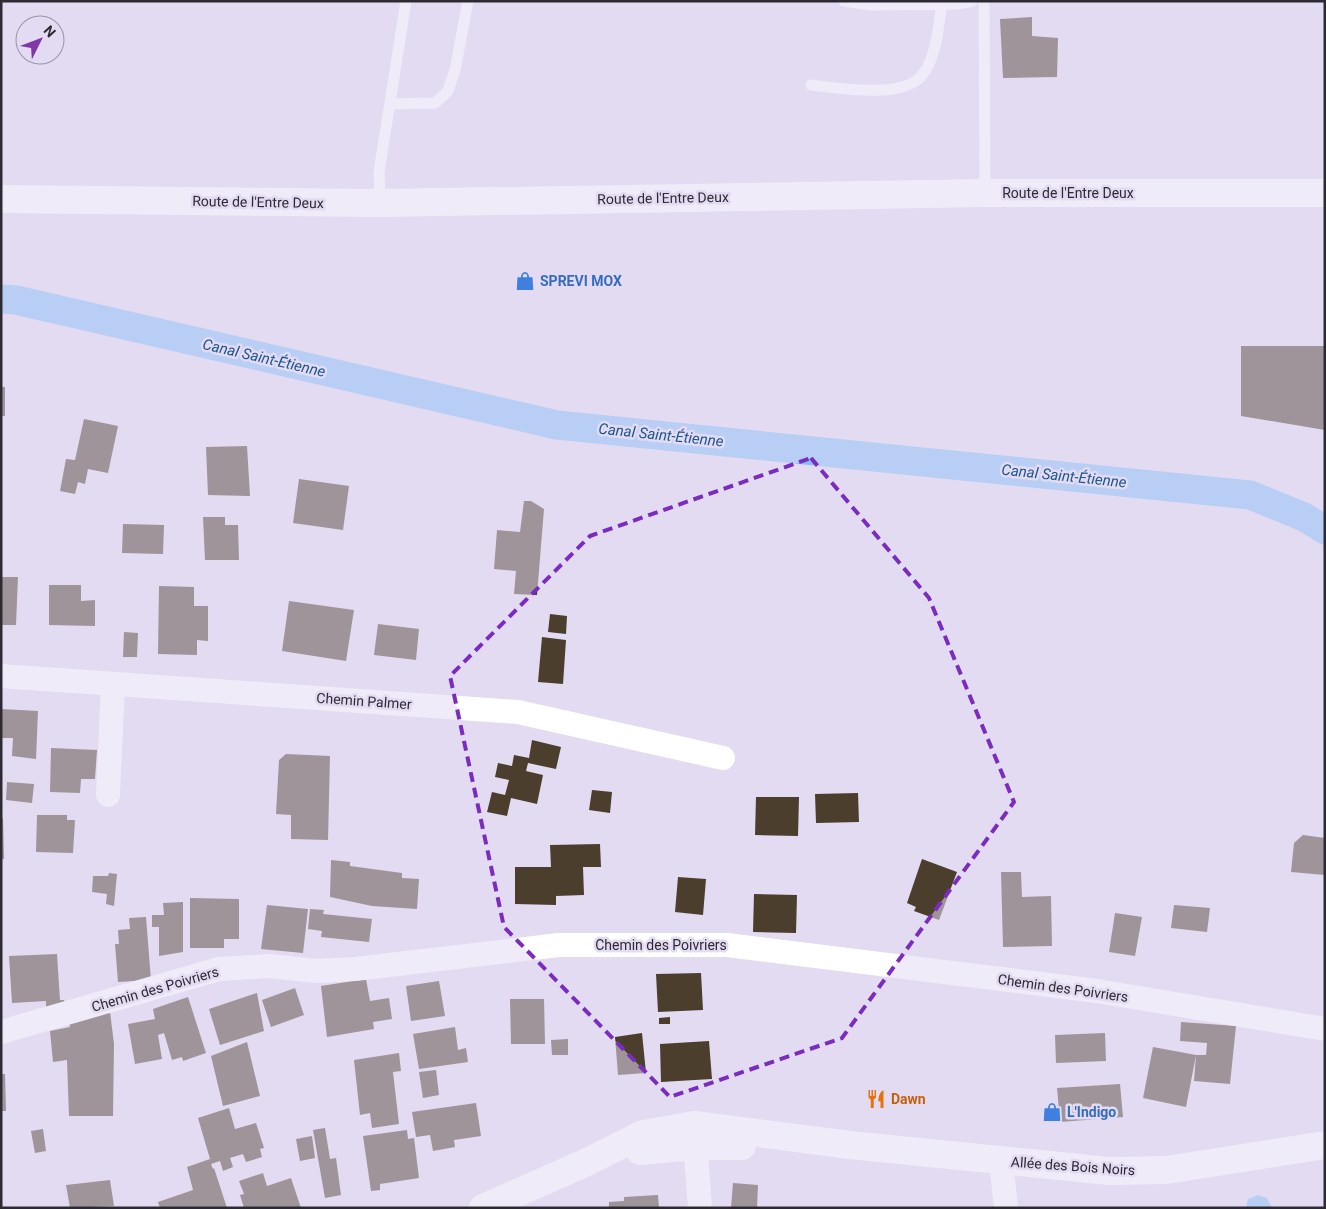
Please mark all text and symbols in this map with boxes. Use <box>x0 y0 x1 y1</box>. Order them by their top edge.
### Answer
north arrow <box>15 15 65 65</box>
text: N <box>40 22 59 40</box>
street label: Route de l'Entre Deux <box>1002 185 1134 201</box>
street label: Route de l'Entre Deux <box>597 189 729 207</box>
street label: Route de l'Entre Deux <box>192 193 324 211</box>
shop icon: SPREVI MOX <box>514 270 536 292</box>
place label: SPREVI MOX <box>540 273 622 289</box>
water label: Canal Saint-Étienne <box>201 335 327 381</box>
water label: Canal Saint-Étienne <box>598 419 725 451</box>
water label: Canal Saint-Étienne <box>1001 460 1128 492</box>
street label: Chemin Palmer <box>316 690 412 712</box>
street label: Chemin des Poivriers <box>595 937 727 953</box>
street label: Chemin des Poivriers <box>90 963 220 1015</box>
street label: Chemin des Poivriers <box>997 971 1129 1005</box>
restaurant icon: Dawn <box>865 1088 887 1110</box>
place label: Dawn <box>891 1091 926 1107</box>
shop icon: L'Indigo <box>1041 1101 1063 1123</box>
place label: L'Indigo <box>1067 1104 1116 1120</box>
street label: Allée des Bois Noirs <box>1010 1154 1136 1178</box>

